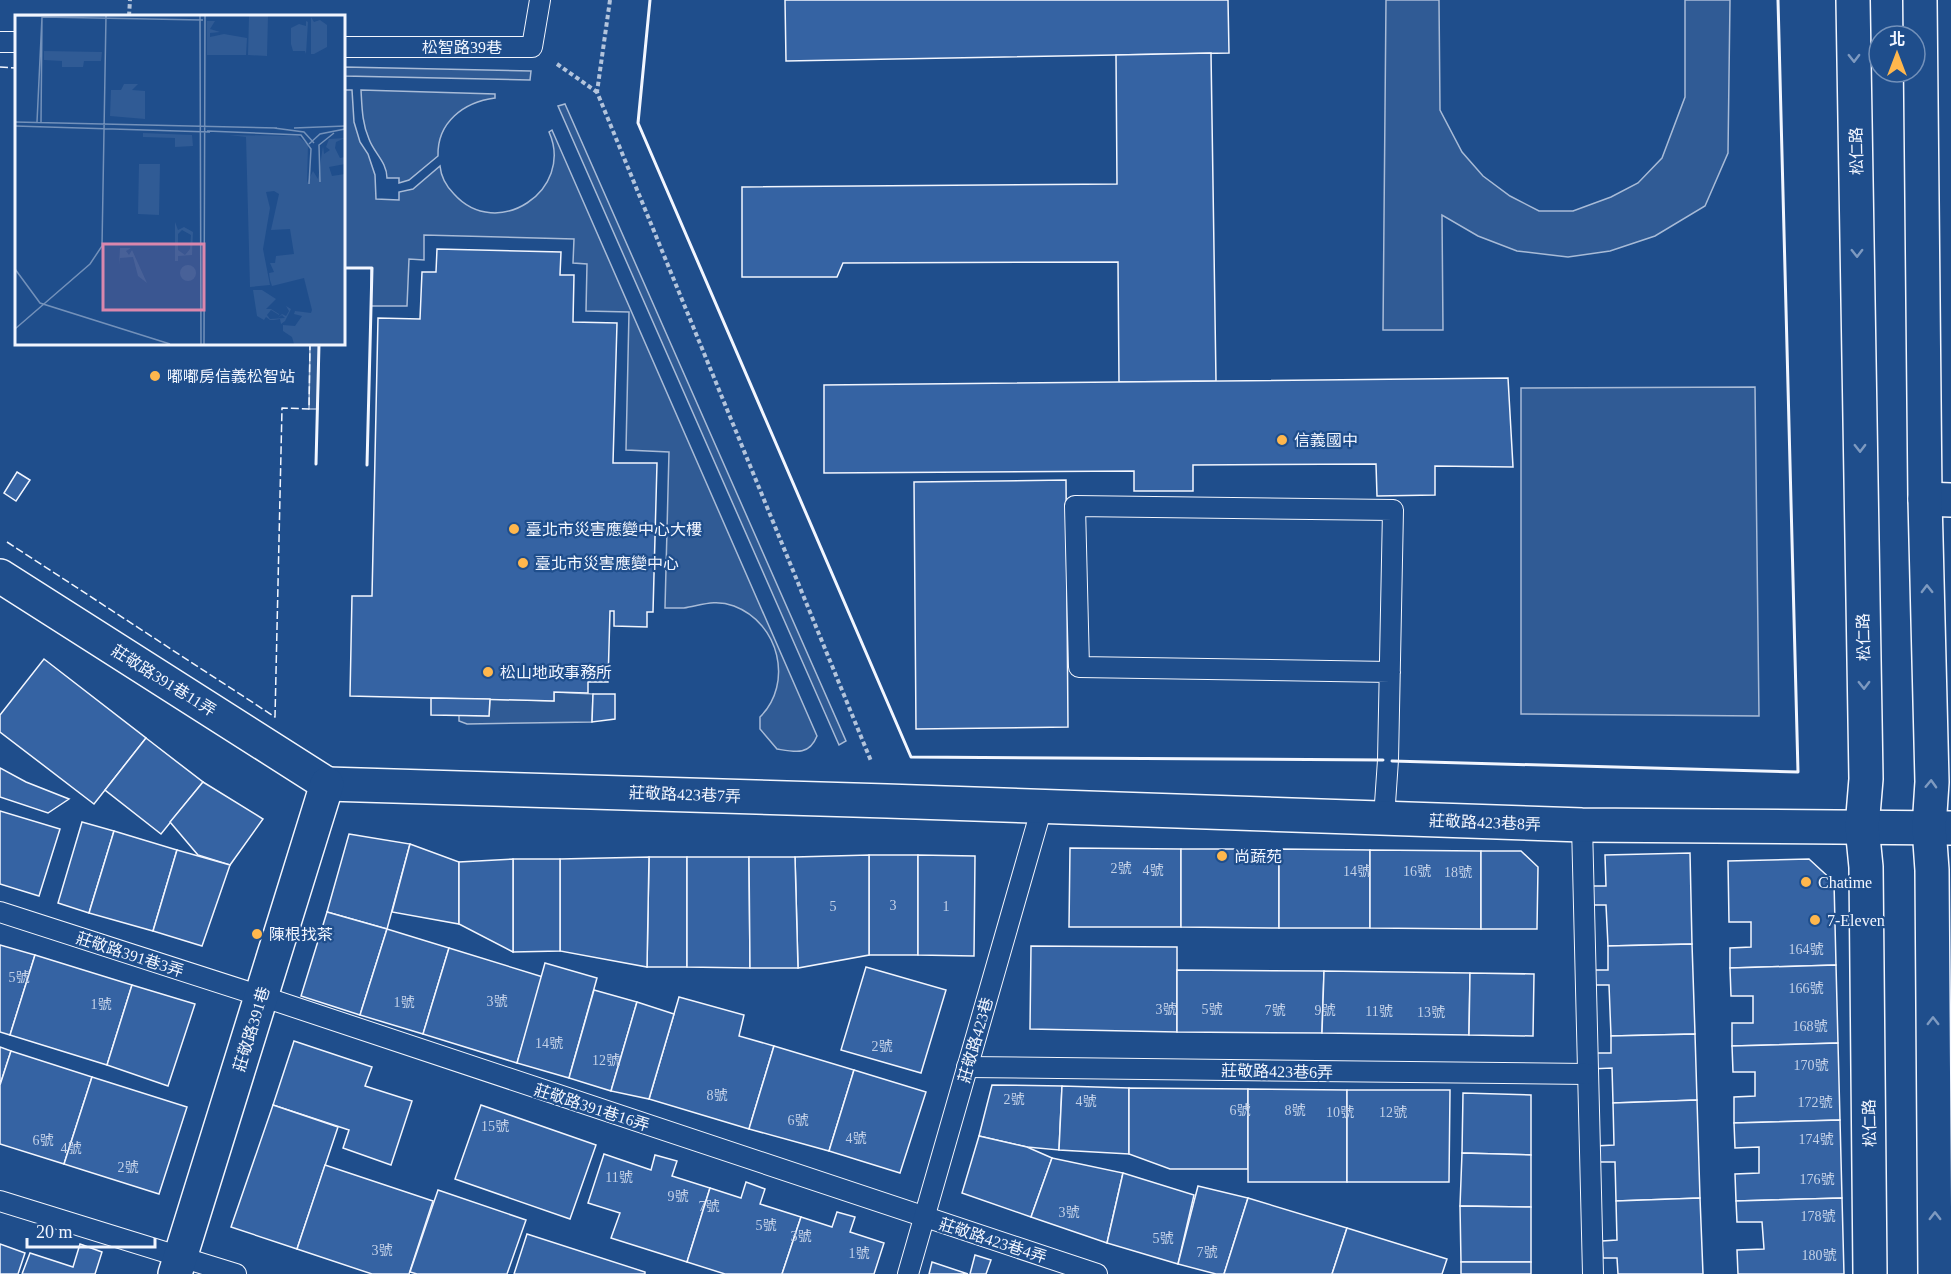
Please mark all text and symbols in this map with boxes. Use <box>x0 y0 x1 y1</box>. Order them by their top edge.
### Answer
inset map <box>15 15 345 345</box>
north arrow <box>1867 24 1927 84</box>
text: 北 <box>1889 31 1905 48</box>
street label: 松智路39巷 <box>422 39 502 56</box>
one-way arrow <box>1848 54 1860 63</box>
street label: 松仁路 <box>1848 127 1865 175</box>
one-way arrow <box>1851 249 1864 258</box>
place label: 嘟嘟房信義松智站 <box>167 368 295 385</box>
marker: 嘟嘟房信義松智站 <box>148 369 162 383</box>
place label: 信義國中 <box>1294 432 1358 449</box>
marker: 信義國中 <box>1275 433 1289 447</box>
one-way arrow <box>1854 444 1867 453</box>
place label: 臺北市災害應變中心大樓 <box>526 521 702 538</box>
marker: 臺北市災害應變中心大樓 <box>507 522 521 536</box>
place label: 臺北市災害應變中心 <box>535 555 679 572</box>
marker: 臺北市災害應變中心 <box>516 556 530 570</box>
one-way arrow <box>1921 584 1934 593</box>
street label: 松仁路 <box>1855 613 1872 661</box>
street label: 莊敬路391巷11弄 <box>109 642 219 719</box>
place label: 松山地政事務所 <box>500 664 612 681</box>
marker: 松山地政事務所 <box>481 665 495 679</box>
one-way arrow <box>1858 681 1870 690</box>
one-way arrow <box>1925 779 1938 788</box>
street label: 莊敬路423巷7弄 <box>629 784 741 805</box>
street label: 莊敬路423巷8弄 <box>1429 812 1541 833</box>
place label: 尚蔬苑 <box>1234 848 1282 865</box>
marker: 尚蔬苑 <box>1215 849 1229 863</box>
house number: 2號 <box>1111 861 1132 876</box>
house number: 4號 <box>1143 863 1164 878</box>
house number: 14號 <box>1343 864 1371 879</box>
house number: 16號 <box>1403 864 1431 879</box>
house number: 18號 <box>1444 865 1472 880</box>
place label: Chatime <box>1818 874 1872 891</box>
marker: Chatime <box>1799 875 1813 889</box>
house number: 3 <box>890 898 897 913</box>
house number: 5 <box>830 899 837 914</box>
house number: 1 <box>943 899 950 914</box>
place label: 7-Eleven <box>1827 912 1885 929</box>
marker: 7-Eleven <box>1808 913 1822 927</box>
place label: 陳根找茶 <box>269 926 333 943</box>
marker: 陳根找茶 <box>250 927 264 941</box>
street label: 莊敬路391巷3弄 <box>74 929 186 980</box>
house number: 164號 <box>1789 942 1824 957</box>
house number: 5號 <box>9 970 30 985</box>
house number: 166號 <box>1789 981 1824 996</box>
street label: 莊敬路391巷 <box>230 985 272 1074</box>
house number: 3號 <box>487 994 508 1009</box>
house number: 1號 <box>394 995 415 1010</box>
street label: 莊敬路423巷 <box>955 995 996 1085</box>
house number: 1號 <box>91 997 112 1012</box>
house number: 3號 <box>1156 1002 1177 1017</box>
house number: 5號 <box>1202 1002 1223 1017</box>
house number: 7號 <box>1265 1003 1286 1018</box>
house number: 9號 <box>1315 1003 1336 1018</box>
house number: 11號 <box>1365 1004 1393 1019</box>
house number: 13號 <box>1417 1005 1445 1020</box>
one-way arrow <box>1927 1016 1940 1025</box>
house number: 168號 <box>1793 1019 1828 1034</box>
house number: 14號 <box>535 1036 563 1051</box>
house number: 2號 <box>872 1039 893 1054</box>
house number: 12號 <box>592 1053 620 1068</box>
house number: 170號 <box>1794 1058 1829 1073</box>
street label: 莊敬路423巷6弄 <box>1221 1062 1333 1081</box>
street label: 莊敬路391巷16弄 <box>532 1081 652 1134</box>
house number: 8號 <box>707 1088 728 1103</box>
house number: 2號 <box>1004 1092 1025 1107</box>
house number: 4號 <box>1076 1094 1097 1109</box>
house number: 172號 <box>1798 1095 1833 1110</box>
street label: 松仁路 <box>1861 1099 1878 1147</box>
house number: 6號 <box>1230 1103 1251 1118</box>
house number: 8號 <box>1285 1103 1306 1118</box>
house number: 10號 <box>1326 1105 1354 1120</box>
house number: 12號 <box>1379 1105 1407 1120</box>
house number: 6號 <box>788 1113 809 1128</box>
house number: 15號 <box>481 1119 509 1134</box>
house number: 4號 <box>846 1131 867 1146</box>
house number: 174號 <box>1799 1132 1834 1147</box>
house number: 6號 <box>33 1133 54 1148</box>
house number: 4號 <box>61 1141 82 1156</box>
house number: 2號 <box>118 1160 139 1175</box>
house number: 11號 <box>605 1170 633 1185</box>
house number: 176號 <box>1800 1172 1835 1187</box>
house number: 9號 <box>668 1189 689 1204</box>
house number: 7號 <box>699 1199 720 1214</box>
house number: 3號 <box>1059 1205 1080 1220</box>
house number: 178號 <box>1801 1209 1836 1224</box>
scale bar <box>27 1211 154 1249</box>
one-way arrow <box>1929 1211 1941 1220</box>
street label: 莊敬路423巷4弄 <box>937 1215 1049 1266</box>
house number: 5號 <box>756 1218 777 1233</box>
text: 20 m <box>36 1222 73 1242</box>
house number: 3號 <box>791 1229 812 1244</box>
house number: 5號 <box>1153 1231 1174 1246</box>
house number: 3號 <box>372 1243 393 1258</box>
house number: 7號 <box>1197 1245 1218 1260</box>
house number: 1號 <box>849 1246 870 1261</box>
house number: 180號 <box>1802 1248 1837 1263</box>

